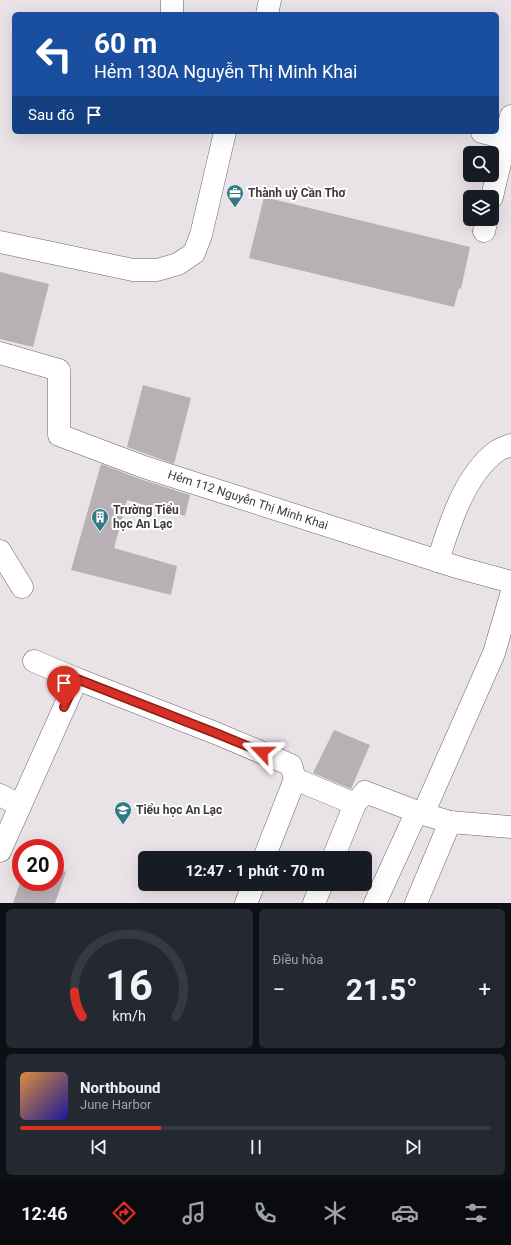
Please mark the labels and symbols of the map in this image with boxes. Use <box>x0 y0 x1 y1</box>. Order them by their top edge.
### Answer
office icon: Thành uỷ Cần Thơ <box>225 183 245 208</box>
place label: Thành uỷ Cần Thơ <box>248 186 347 200</box>
street label: Hẻm 112 Nguyễn Thị Minh Khai <box>166 467 330 533</box>
place label: Trường Tiểu học An Lạc <box>113 503 179 531</box>
building icon: Trường Tiểu học An Lạc <box>90 507 110 532</box>
pin <box>47 666 81 707</box>
position arrow <box>241 731 283 773</box>
school or university icon: Tiểu học An Lạc <box>113 800 133 825</box>
place label: Tiểu học An Lạc <box>136 803 222 817</box>
speed limit sign: 20 <box>12 839 64 891</box>

